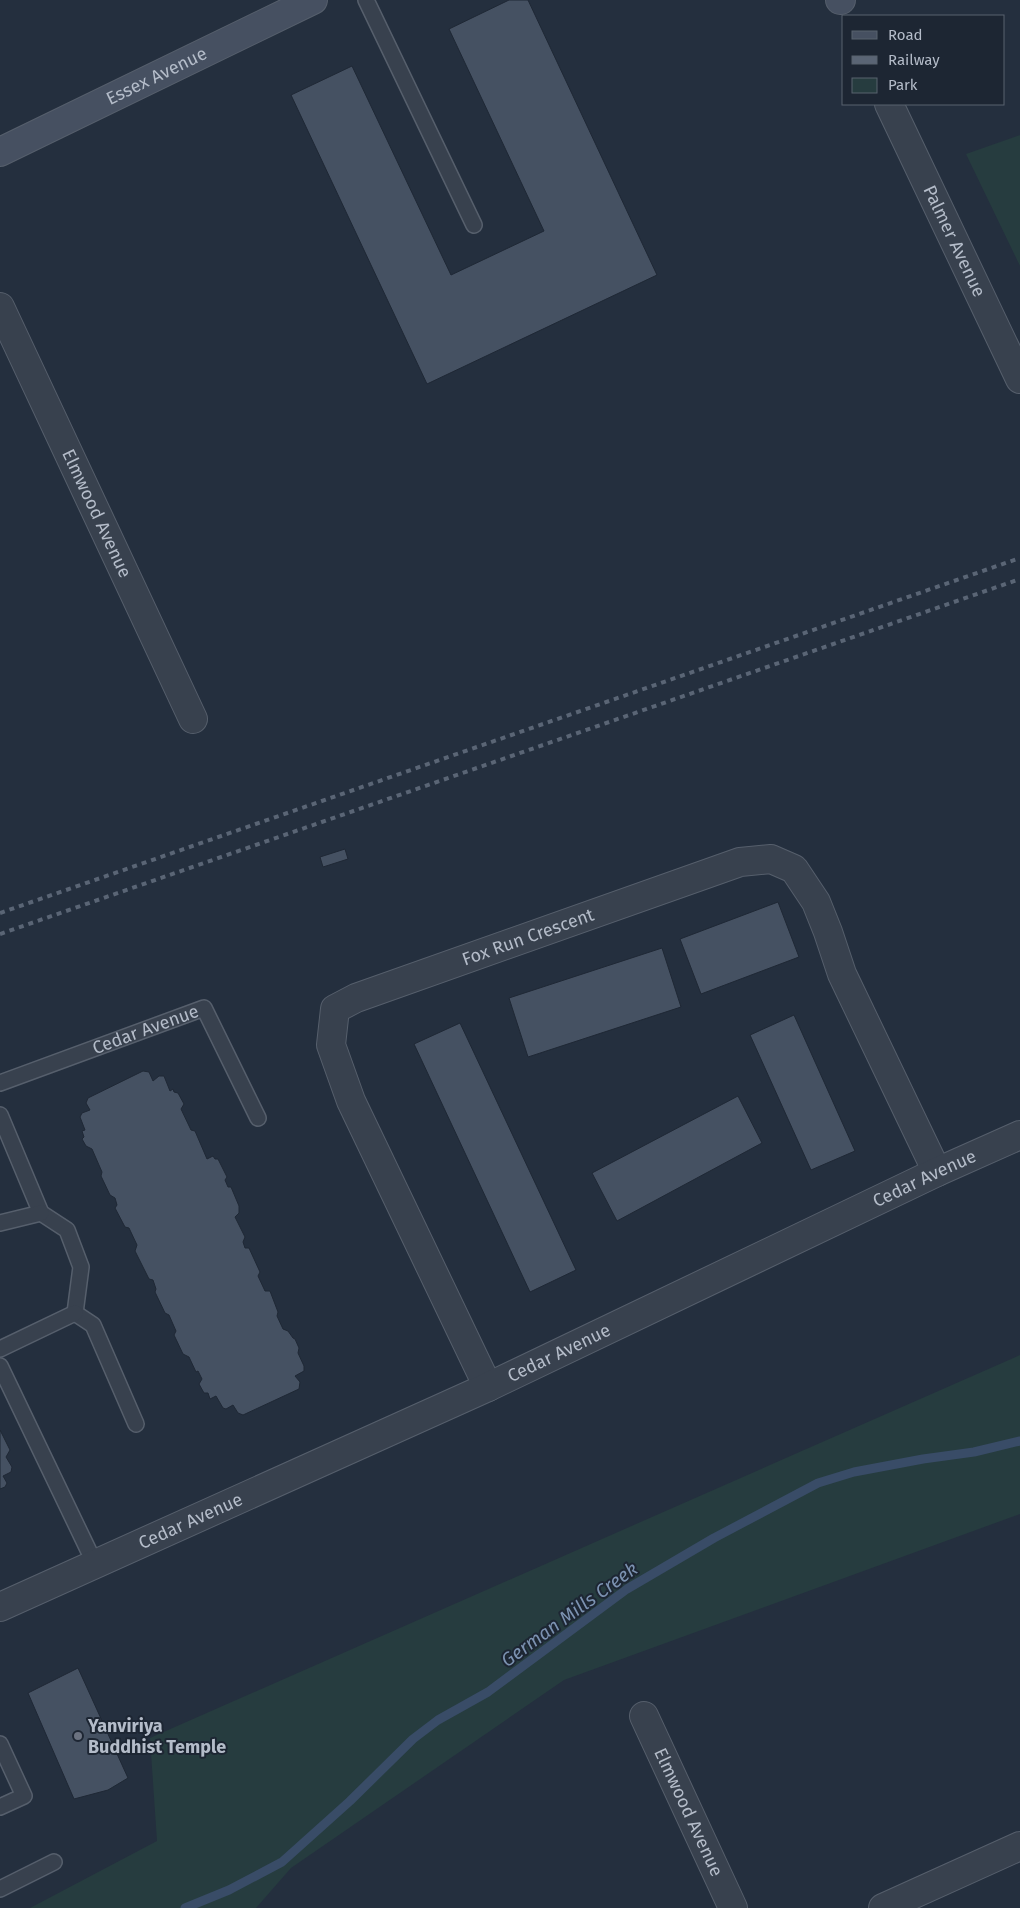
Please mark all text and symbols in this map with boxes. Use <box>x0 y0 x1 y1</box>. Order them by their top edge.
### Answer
legend <box>842 15 1005 105</box>
text: Road <box>888 26 923 44</box>
street label: Essex Avenue <box>103 42 210 110</box>
text: Railway <box>888 51 940 69</box>
text: Park <box>888 76 918 94</box>
street label: Palmer Avenue <box>918 182 990 301</box>
street label: Elmwood Avenue <box>57 446 136 581</box>
street label: Fox Run Crescent <box>459 903 597 971</box>
street label: Cedar Avenue <box>89 1000 202 1059</box>
street label: Cedar Avenue <box>869 1145 980 1212</box>
street label: Cedar Avenue <box>504 1319 614 1387</box>
street label: Cedar Avenue <box>135 1488 246 1554</box>
water label: German Mills Creek <box>497 1557 642 1672</box>
place label: Yanviriya Buddhist Temple <box>87 1715 226 1758</box>
marker: Yanviriya Buddhist Temple <box>72 1730 84 1742</box>
street label: Elmwood Avenue <box>649 1744 728 1880</box>

